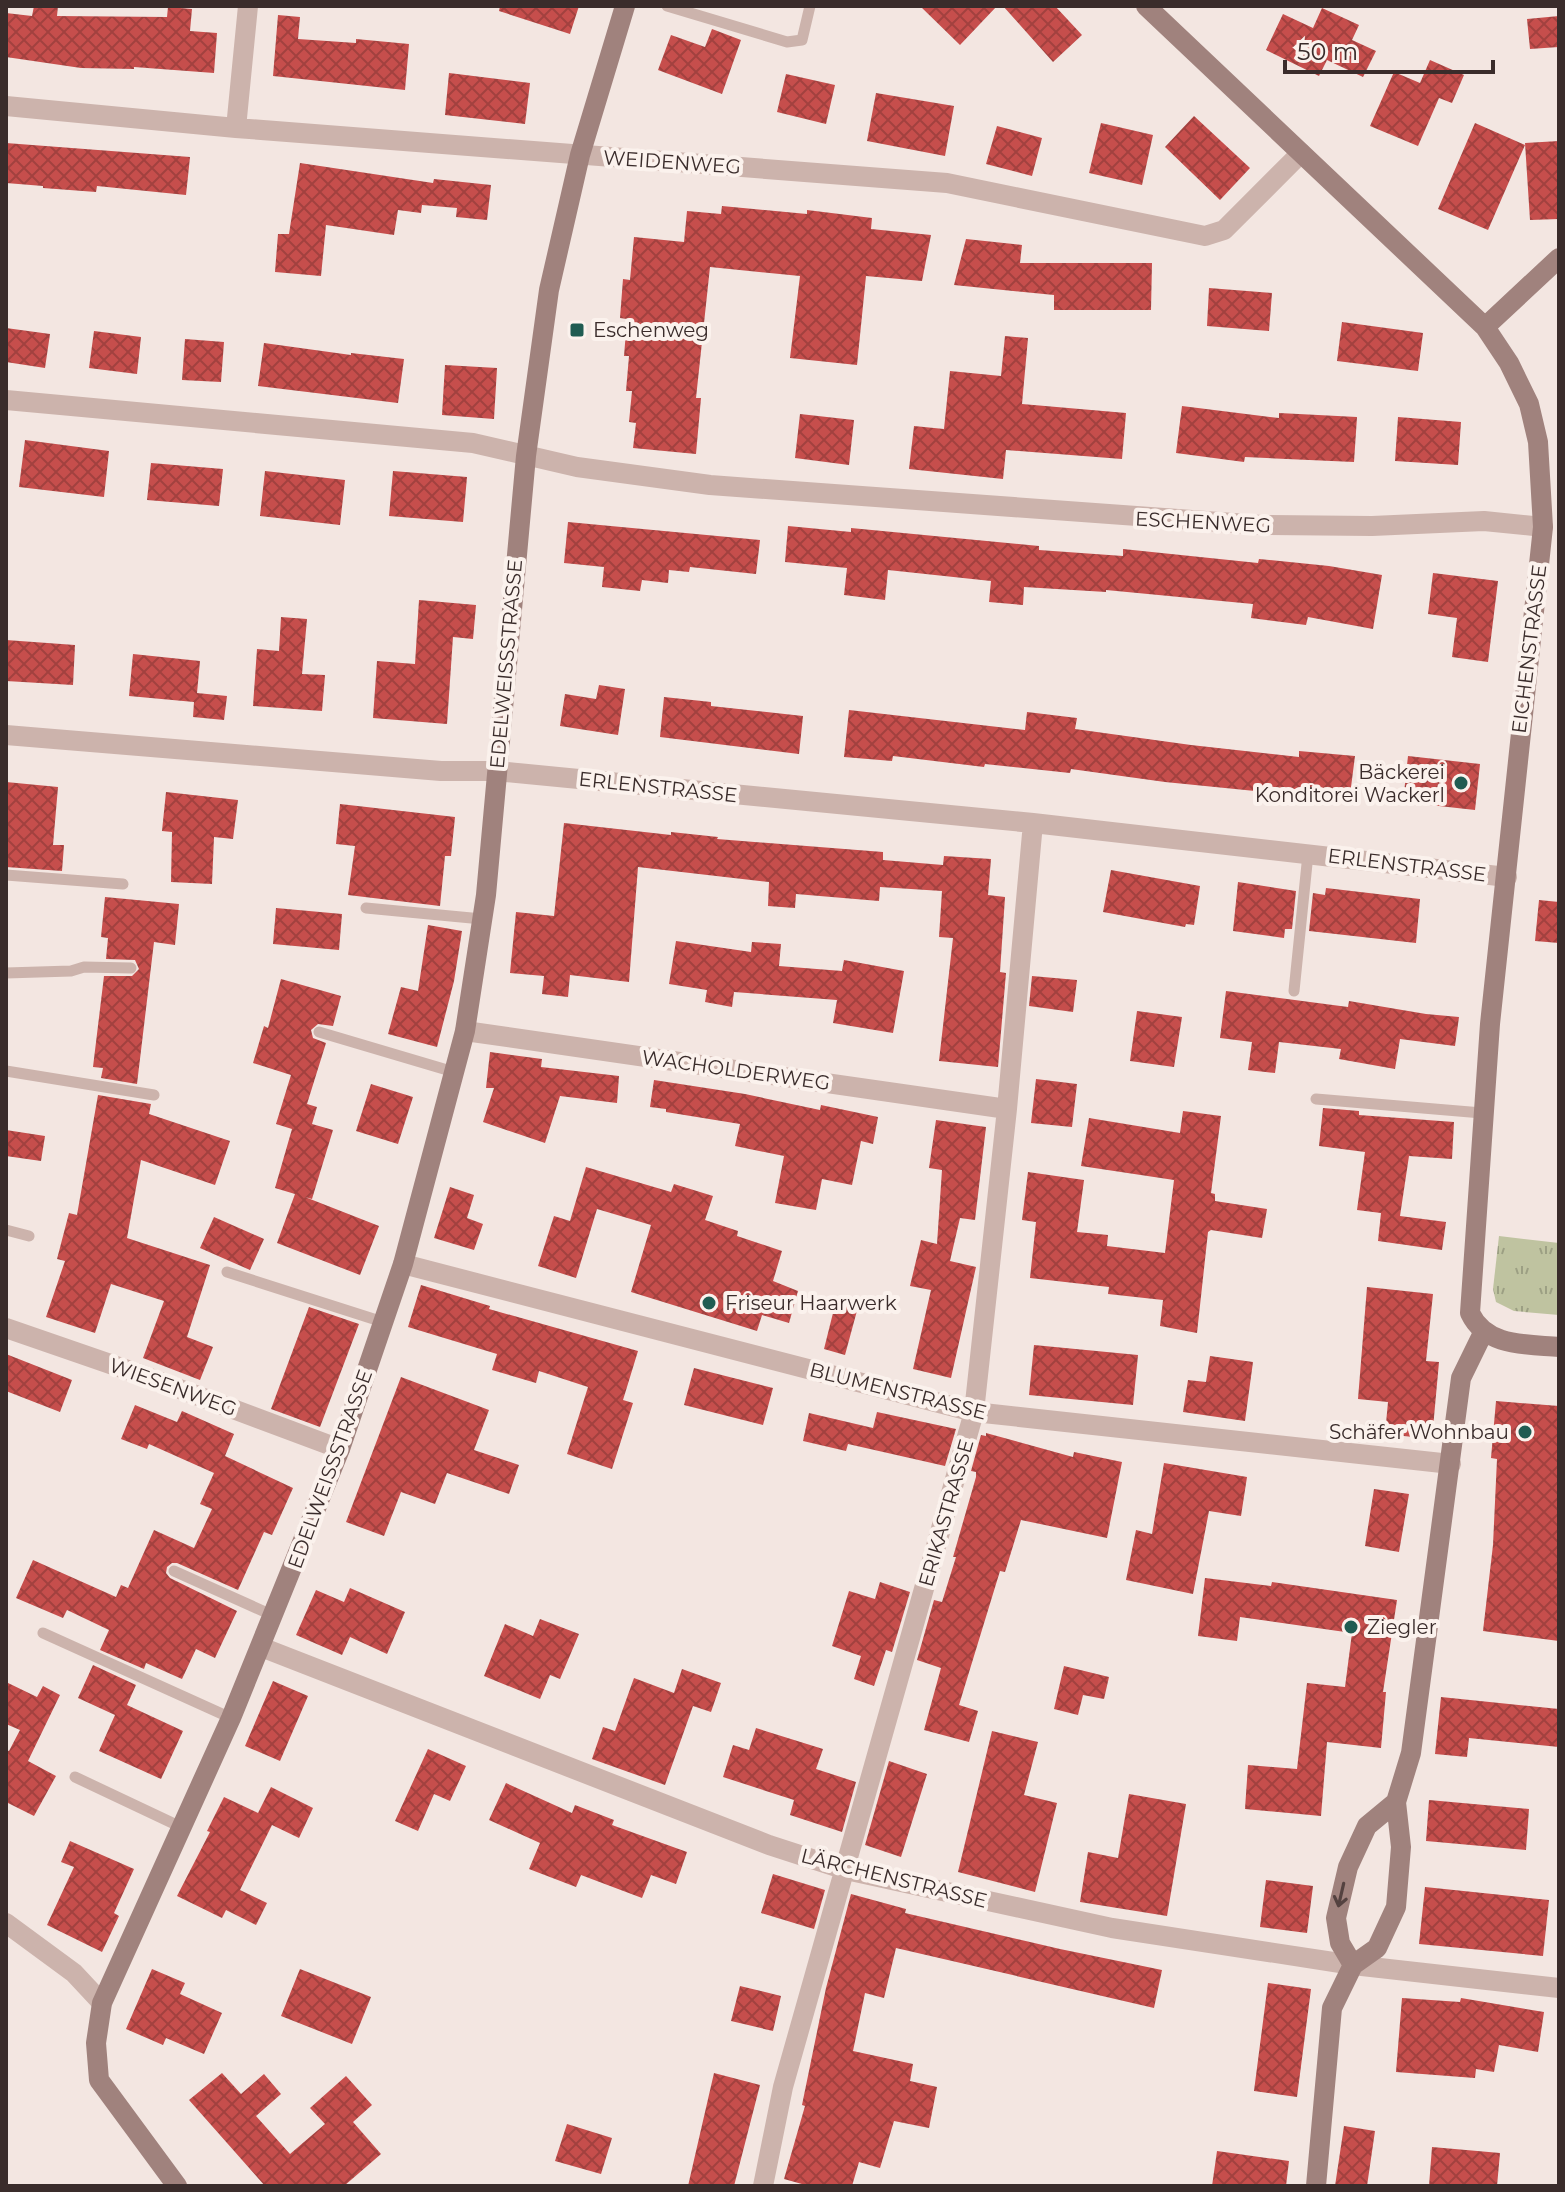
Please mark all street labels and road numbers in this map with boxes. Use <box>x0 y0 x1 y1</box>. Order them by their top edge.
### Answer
street label: WEIDENWEG <box>602 145 742 179</box>
street label: ESCHENWEG <box>1134 506 1272 538</box>
street label: EDELWEISSSTRASSE <box>485 558 527 770</box>
street label: EICHENSTRASSE <box>1507 563 1551 735</box>
street label: ERLENSTRASSE <box>577 767 739 807</box>
street label: ERLENSTRASSE <box>1326 843 1488 887</box>
street label: WACHOLDERWEG <box>640 1045 832 1095</box>
street label: WIESENWEG <box>106 1353 240 1421</box>
street label: BLUMENSTRASSE <box>807 1357 989 1425</box>
street label: EDELWEISSSTRASSE <box>283 1366 377 1572</box>
street label: ERIKASTRASSE <box>913 1437 979 1589</box>
street label: LÄRCHENSTRASSE <box>798 1843 990 1913</box>

